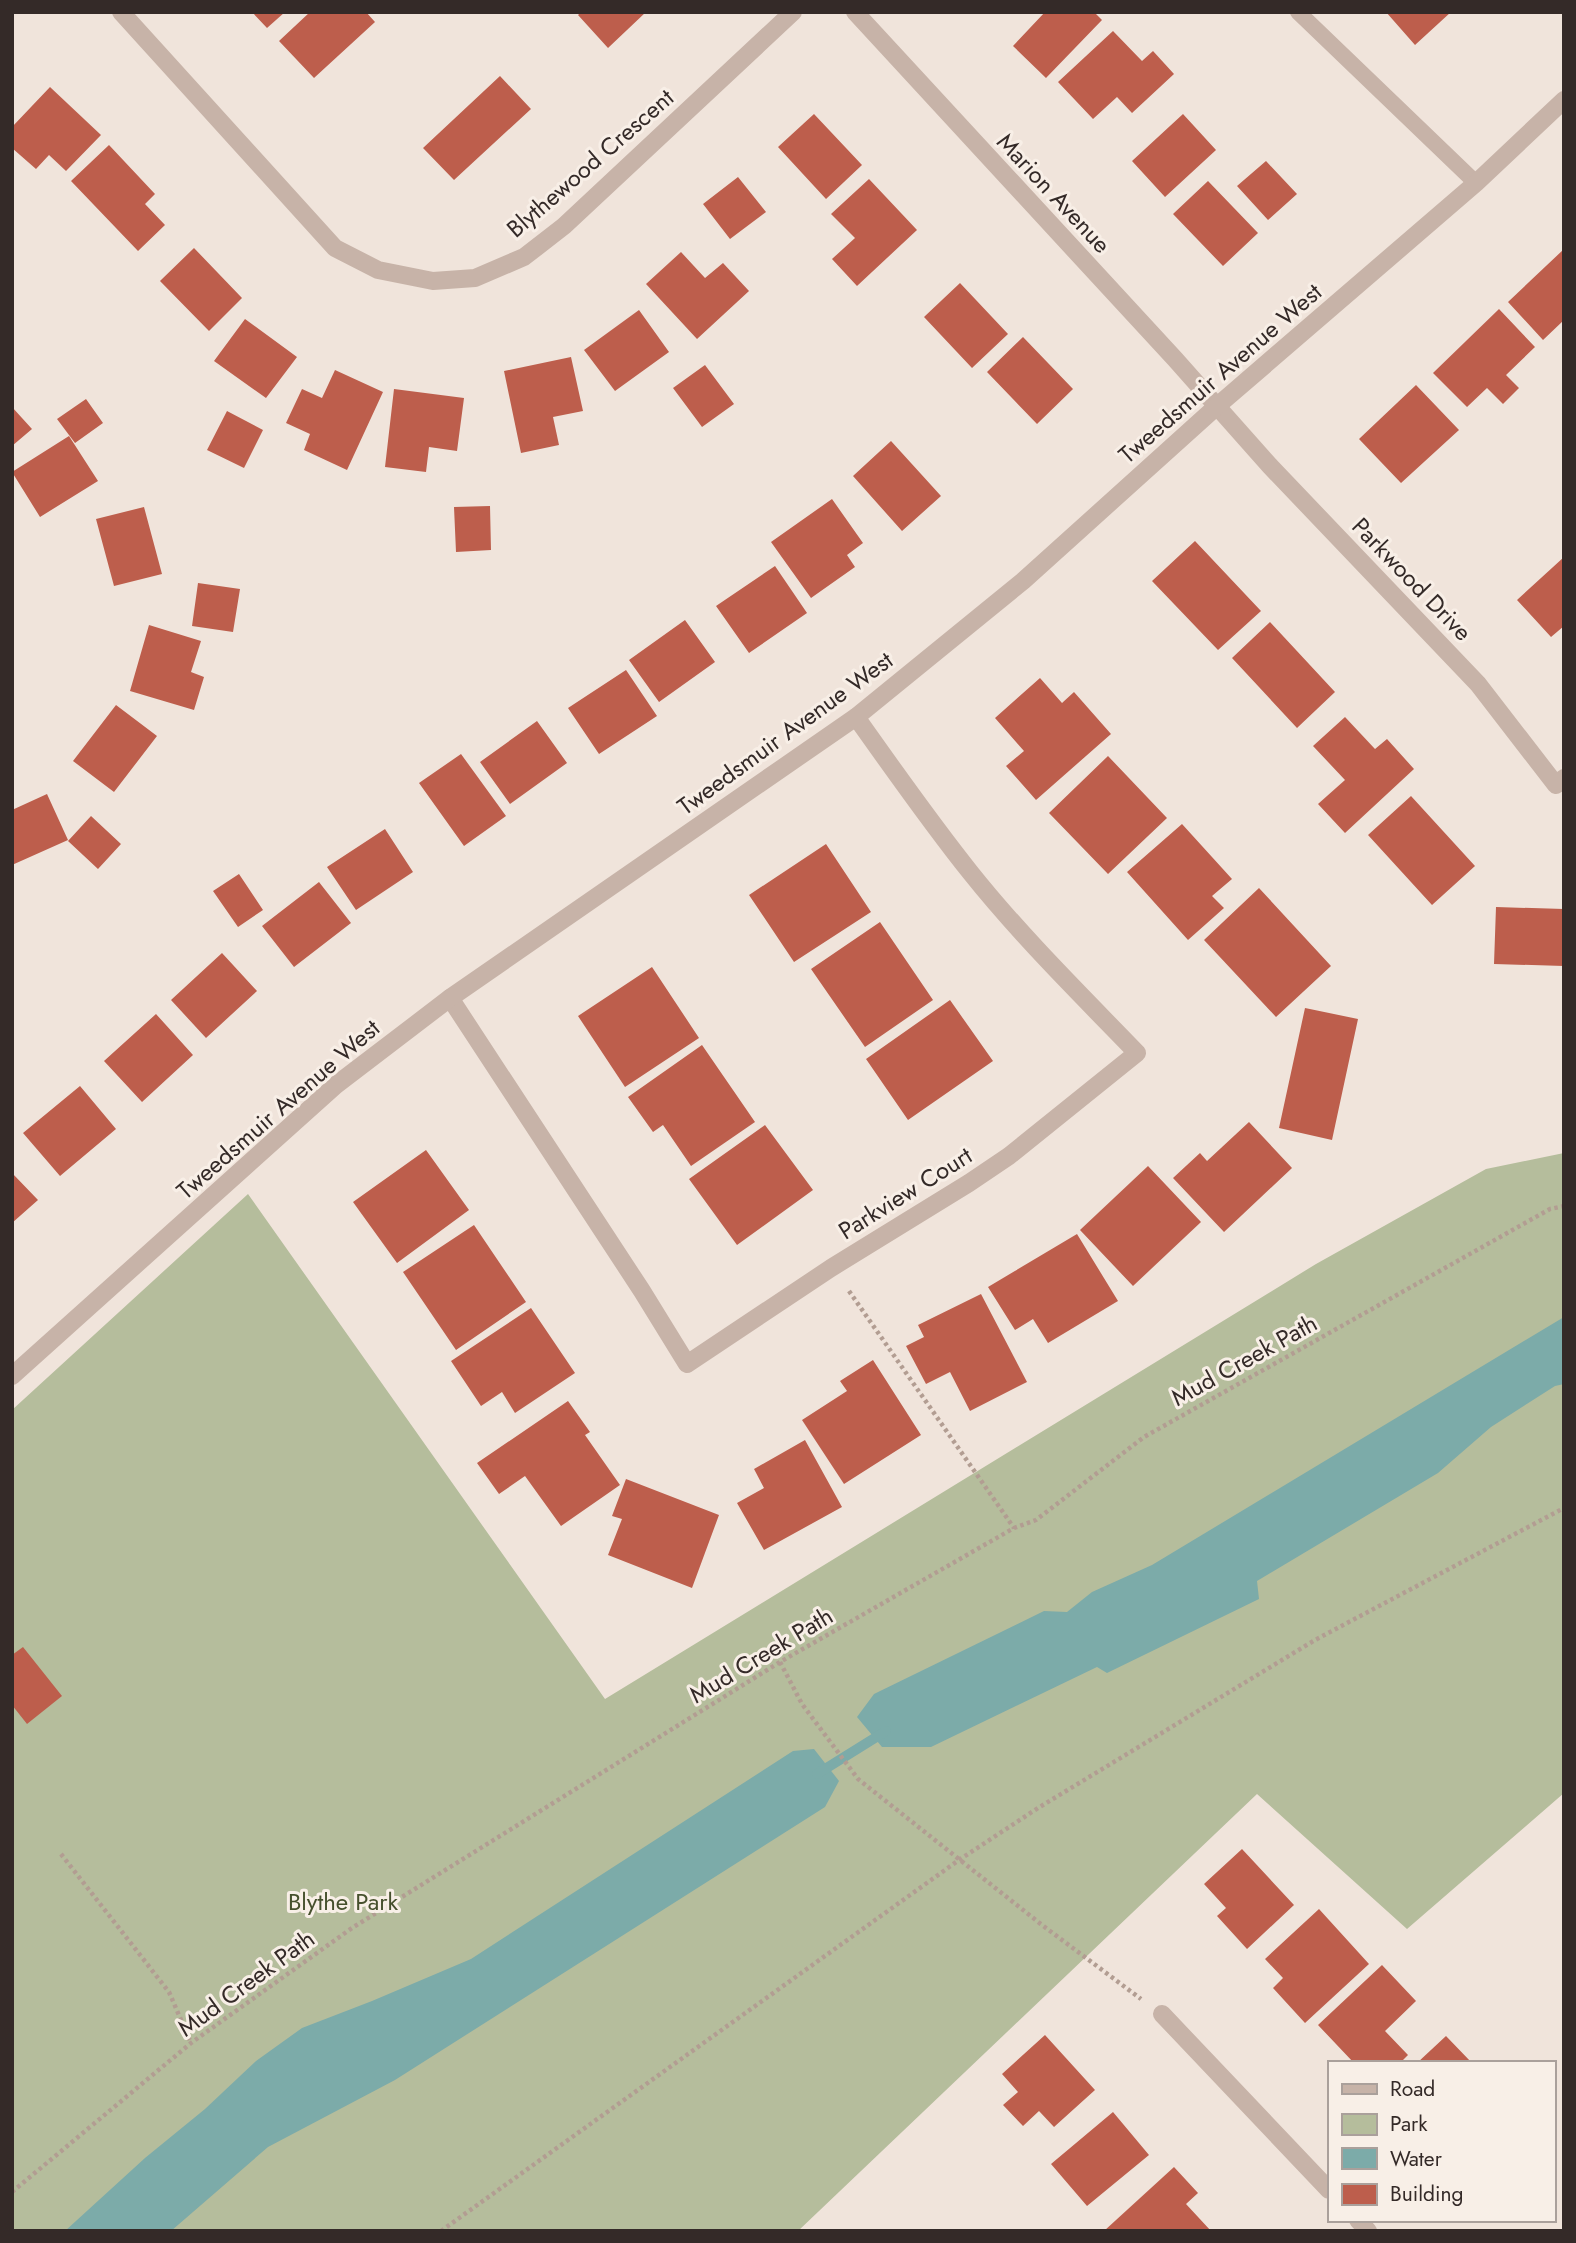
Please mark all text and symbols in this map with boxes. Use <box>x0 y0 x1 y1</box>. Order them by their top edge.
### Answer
street label: Blythewood Crescent <box>499 80 681 246</box>
street label: Marion Avenue <box>989 125 1119 261</box>
street label: Tweedsmuir Avenue West <box>1111 275 1329 471</box>
street label: Parkwood Drive <box>1344 509 1480 649</box>
street label: Tweedsmuir Avenue West <box>670 643 900 823</box>
street label: Tweedsmuir Avenue West <box>169 1011 387 1207</box>
street label: Parkview Court <box>831 1138 979 1248</box>
street label: Mud Creek Path <box>1165 1305 1323 1415</box>
street label: Mud Creek Path <box>683 1598 839 1712</box>
park label: Blythe Park <box>288 1884 399 1919</box>
street label: Mud Creek Path <box>170 1921 322 2045</box>
legend <box>1328 2061 1555 2222</box>
text: Road <box>1390 2074 1435 2104</box>
text: Park <box>1390 2109 1428 2139</box>
text: Water <box>1390 2144 1443 2174</box>
text: Building <box>1390 2179 1463 2209</box>

